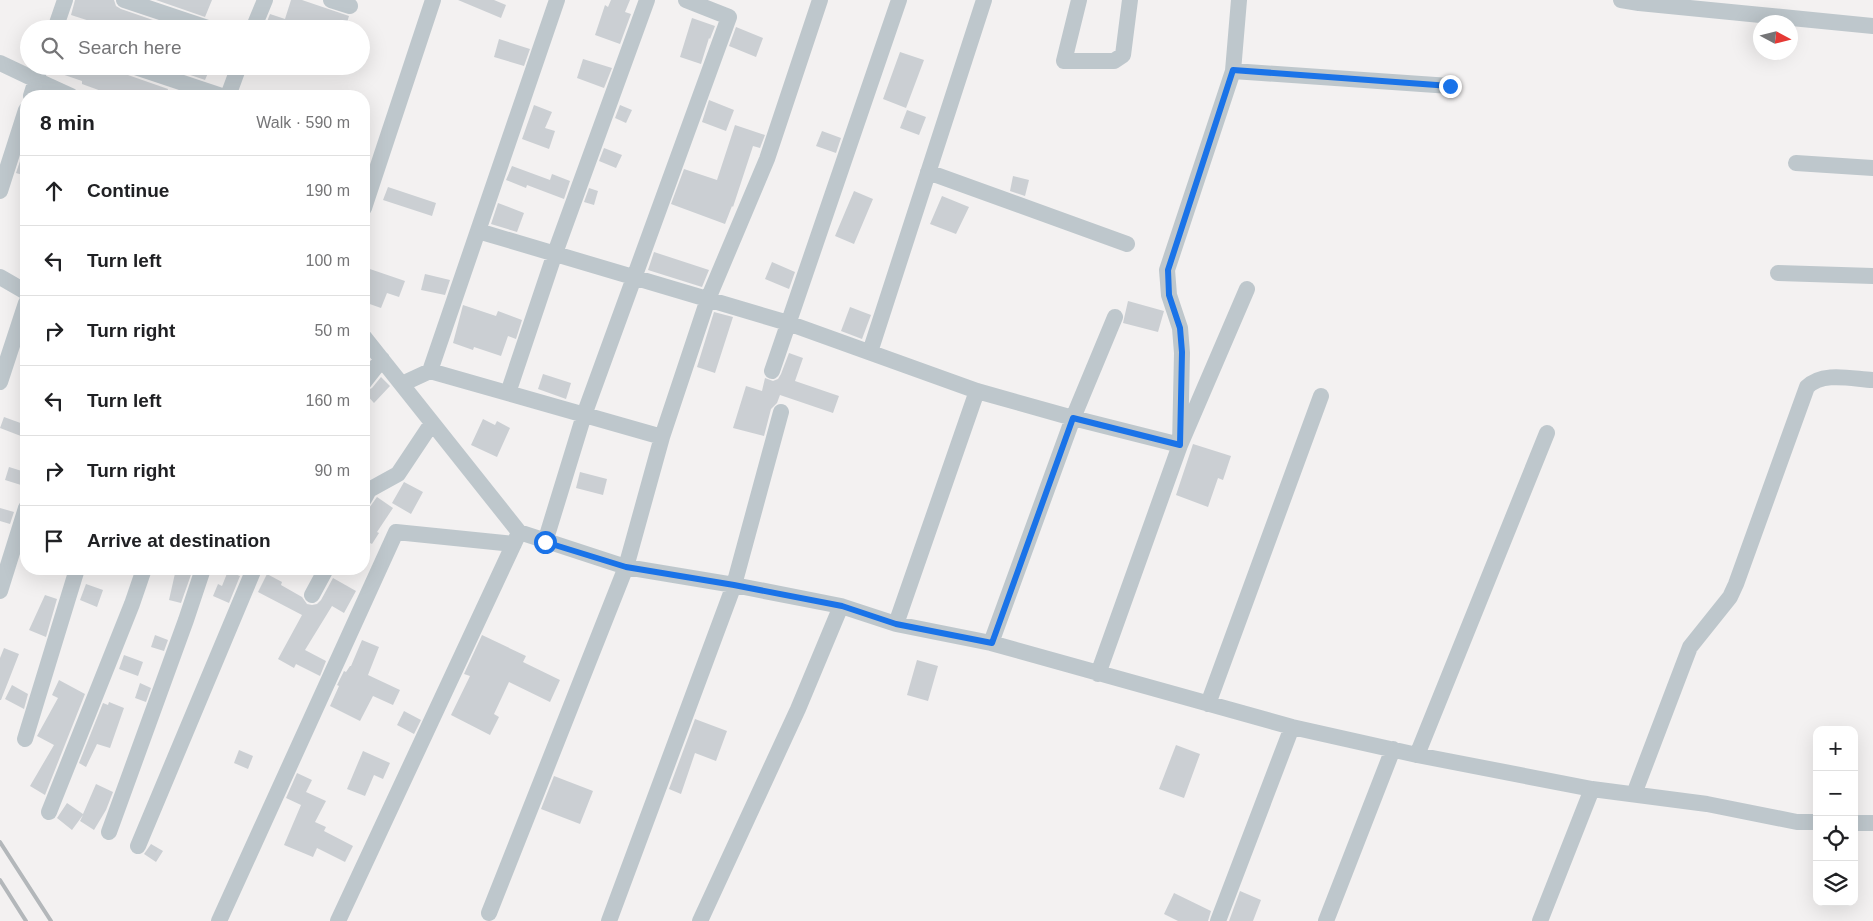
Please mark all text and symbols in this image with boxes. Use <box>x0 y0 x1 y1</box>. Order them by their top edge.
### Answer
north arrow <box>1753 15 1798 60</box>
search box <box>20 20 370 75</box>
icon: search <box>38 34 66 62</box>
text: Search here <box>78 37 182 58</box>
route end <box>1439 75 1462 98</box>
text: 8 min <box>40 111 95 134</box>
text: Walk · 590 m <box>256 114 350 131</box>
icon: ahead <box>40 177 68 205</box>
text: Continue <box>87 180 169 201</box>
text: 190 m <box>306 182 350 199</box>
icon: left <box>40 247 68 275</box>
text: Turn left <box>87 250 162 271</box>
text: 100 m <box>306 252 350 269</box>
icon: right <box>40 317 68 345</box>
text: Turn right <box>87 320 175 341</box>
text: 50 m <box>314 322 350 339</box>
icon: left <box>40 387 68 415</box>
text: Turn left <box>87 390 162 411</box>
text: 160 m <box>306 392 350 409</box>
icon: right <box>40 457 68 485</box>
text: Turn right <box>87 460 175 481</box>
text: 90 m <box>314 462 350 479</box>
icon: arrive <box>40 527 68 555</box>
text: Arrive at destination <box>87 530 271 551</box>
route start <box>534 531 557 554</box>
map controls <box>1813 726 1858 906</box>
button: + <box>1813 726 1858 771</box>
button: − <box>1813 771 1858 816</box>
button: locate <box>1813 816 1858 861</box>
button: layers <box>1813 861 1858 906</box>

